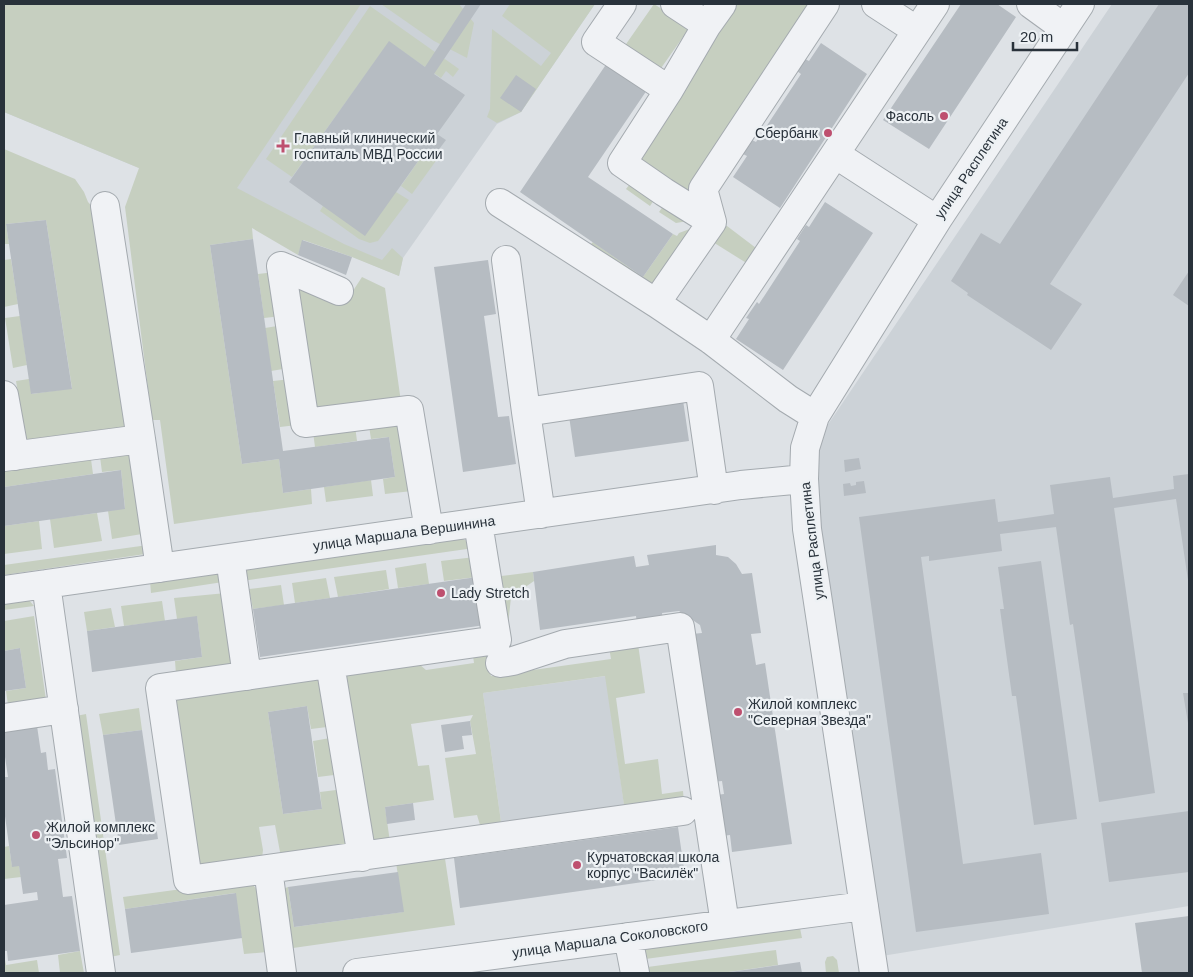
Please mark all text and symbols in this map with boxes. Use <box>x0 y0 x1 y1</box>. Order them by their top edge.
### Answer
scale bar <box>1013 20 1077 52</box>
text: 20 m <box>1020 28 1053 45</box>
place label: Фасоль <box>885 108 934 124</box>
marker: Фасоль <box>938 110 950 122</box>
street label: улица Расплетина <box>931 114 1011 222</box>
place label: Сбербанк <box>755 125 819 141</box>
marker: Сбербанк <box>822 127 834 139</box>
place label: Главный клинический госпиталь МВД России <box>294 130 443 162</box>
marker: Главный клинический госпиталь МВД России <box>276 139 290 153</box>
street label: улица Расплетина <box>797 481 827 601</box>
street label: улица Маршала Вершинина <box>312 512 496 554</box>
place label: Lady Stretch <box>451 585 530 601</box>
marker: Lady Stretch <box>435 587 447 599</box>
place label: Жилой комплекс "Северная Звезда" <box>748 696 871 728</box>
marker: Жилой комплекс "Северная Звезда" <box>732 706 744 718</box>
place label: Жилой комплекс "Эльсинор" <box>46 819 155 851</box>
marker: Жилой комплекс "Эльсинор" <box>30 829 42 841</box>
place label: Курчатовская школа корпус "Василёк" <box>587 849 719 881</box>
marker: Курчатовская школа корпус "Василёк" <box>571 859 583 871</box>
street label: улица Маршала Соколовского <box>511 917 709 961</box>

